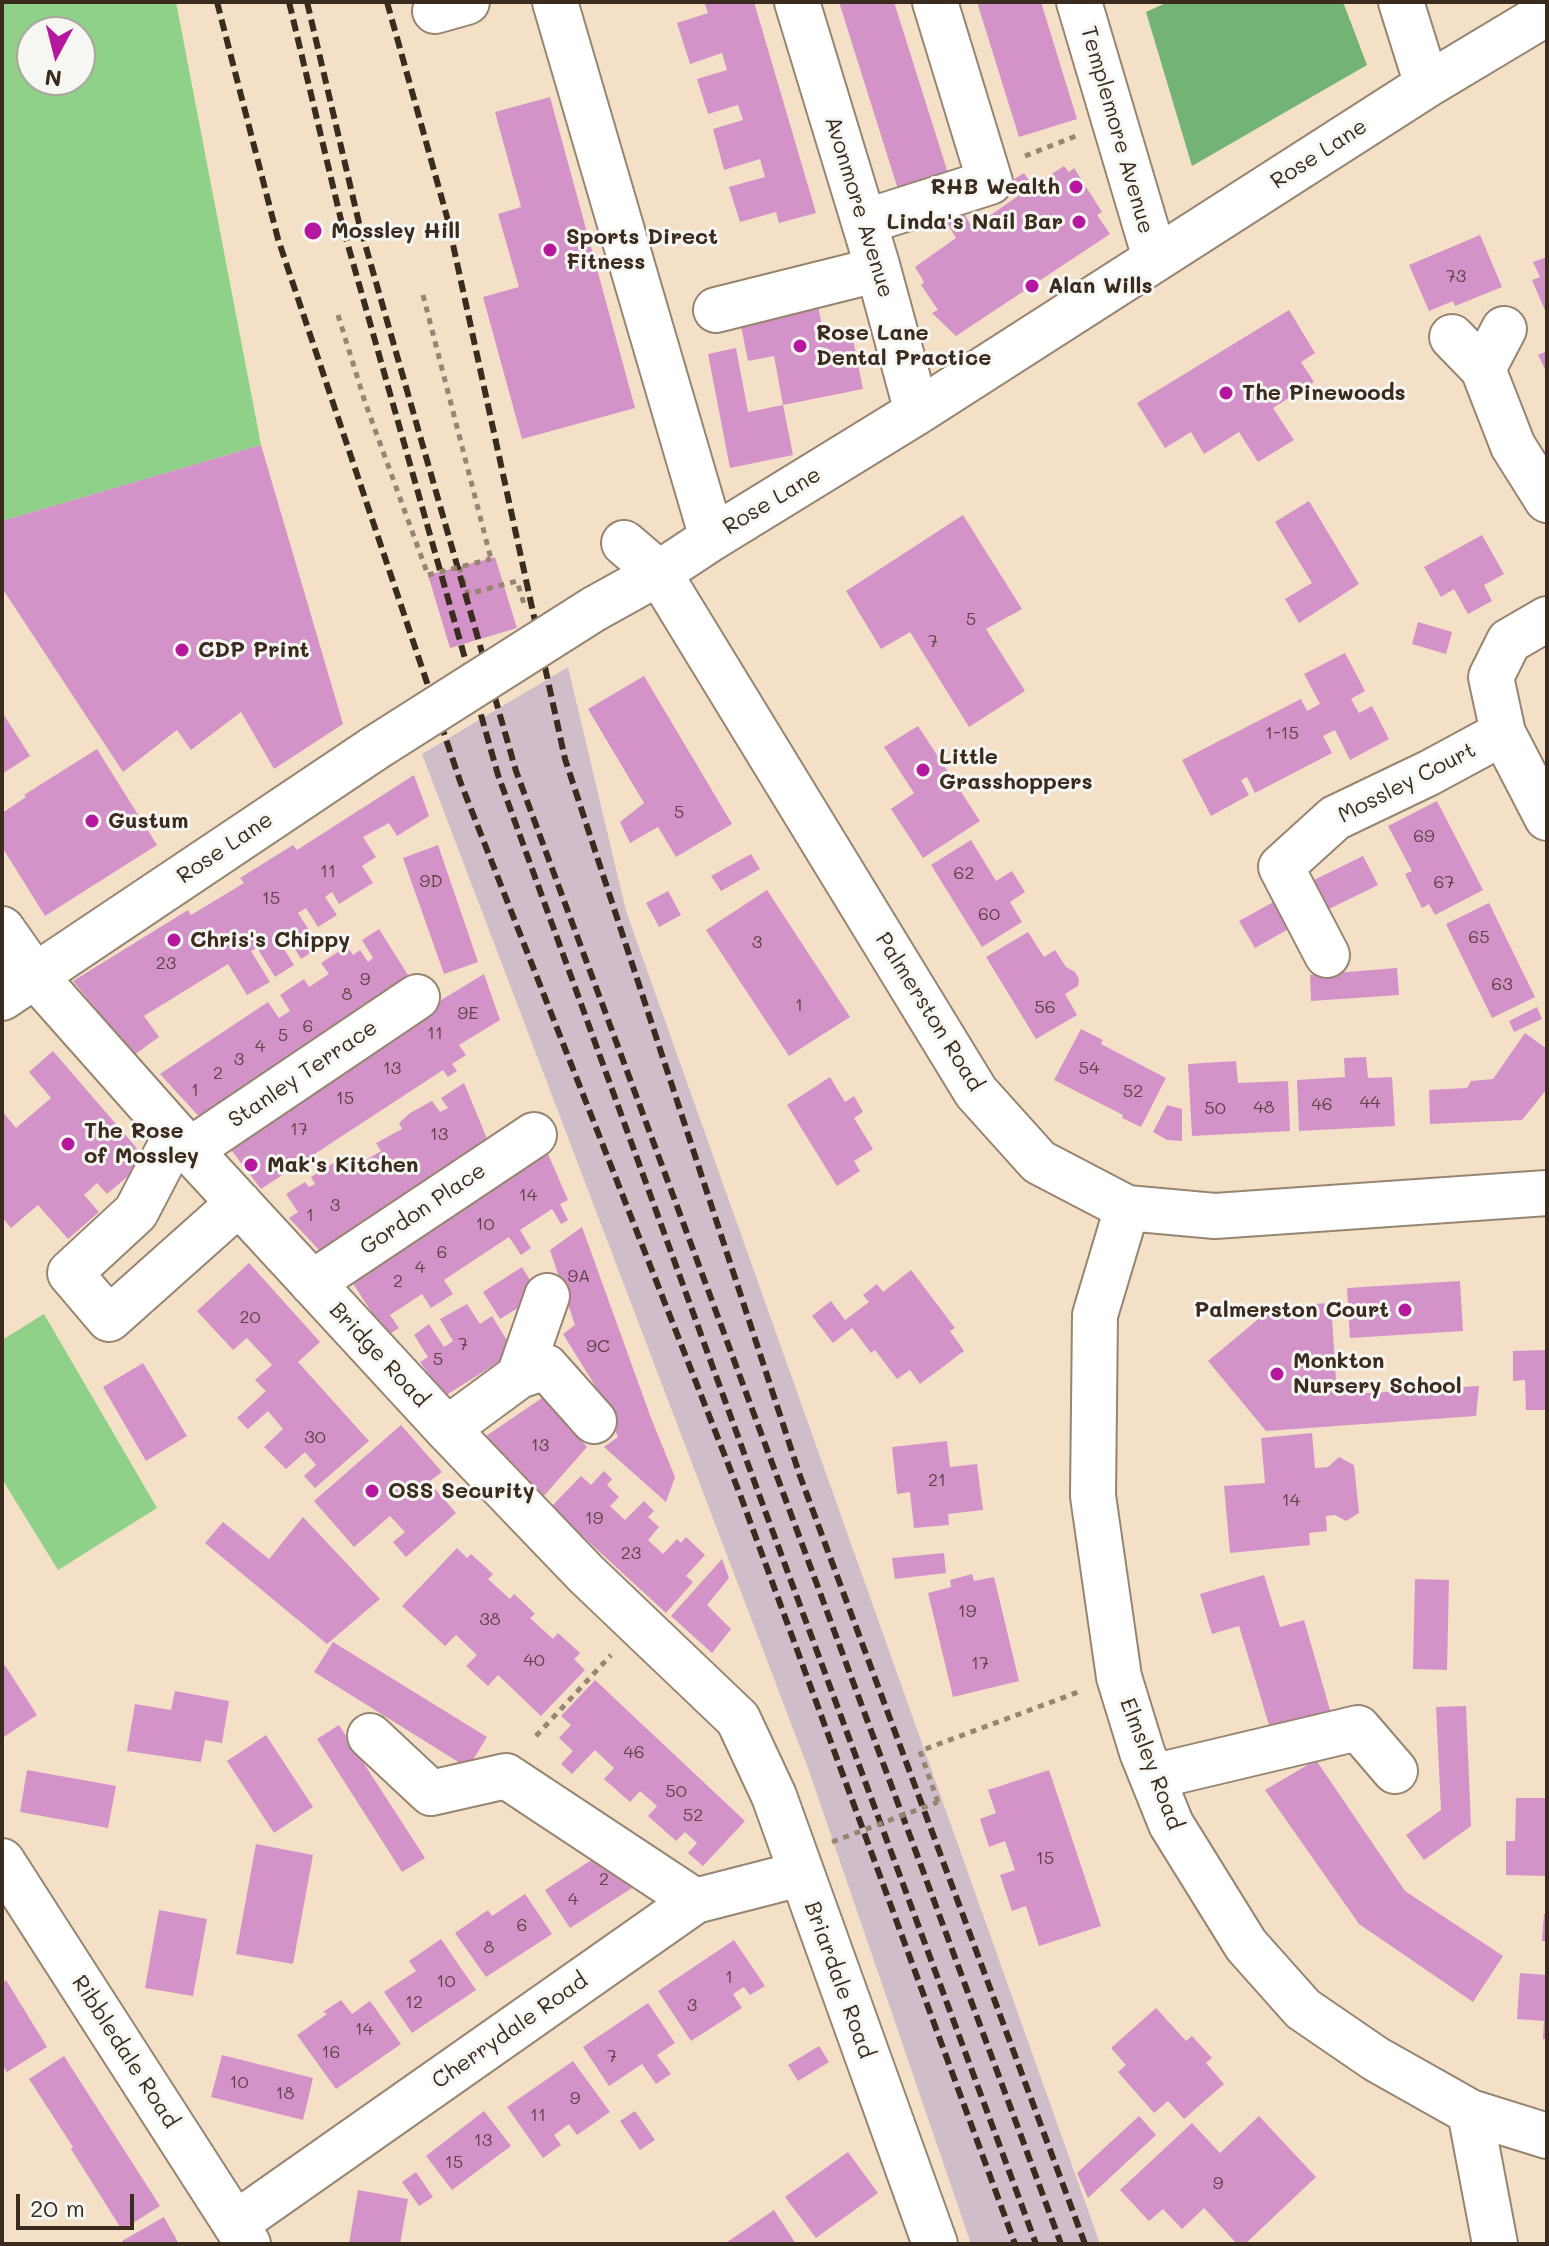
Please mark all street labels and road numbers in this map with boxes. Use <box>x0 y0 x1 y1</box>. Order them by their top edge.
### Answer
street label: Templemore Avenue <box>1075 23 1159 237</box>
street label: Avonmore Avenue <box>819 113 899 301</box>
street label: Rose Lane <box>1266 113 1372 195</box>
street label: Rose Lane <box>718 461 826 541</box>
street label: Mossley Court <box>1334 737 1480 829</box>
street label: Rose Lane <box>172 806 278 890</box>
street label: Palmerston Road <box>869 928 989 1096</box>
street label: Stanley Terrace <box>224 1014 382 1134</box>
street label: Gordon Place <box>355 1157 491 1261</box>
street label: Bridge Road <box>324 1297 434 1413</box>
street label: Elmsley Road <box>1114 1694 1188 1834</box>
street label: Briardale Road <box>798 1898 880 2062</box>
street label: Cherrydale Road <box>427 1967 593 2095</box>
street label: Ribbledale Road <box>66 1971 184 2133</box>

